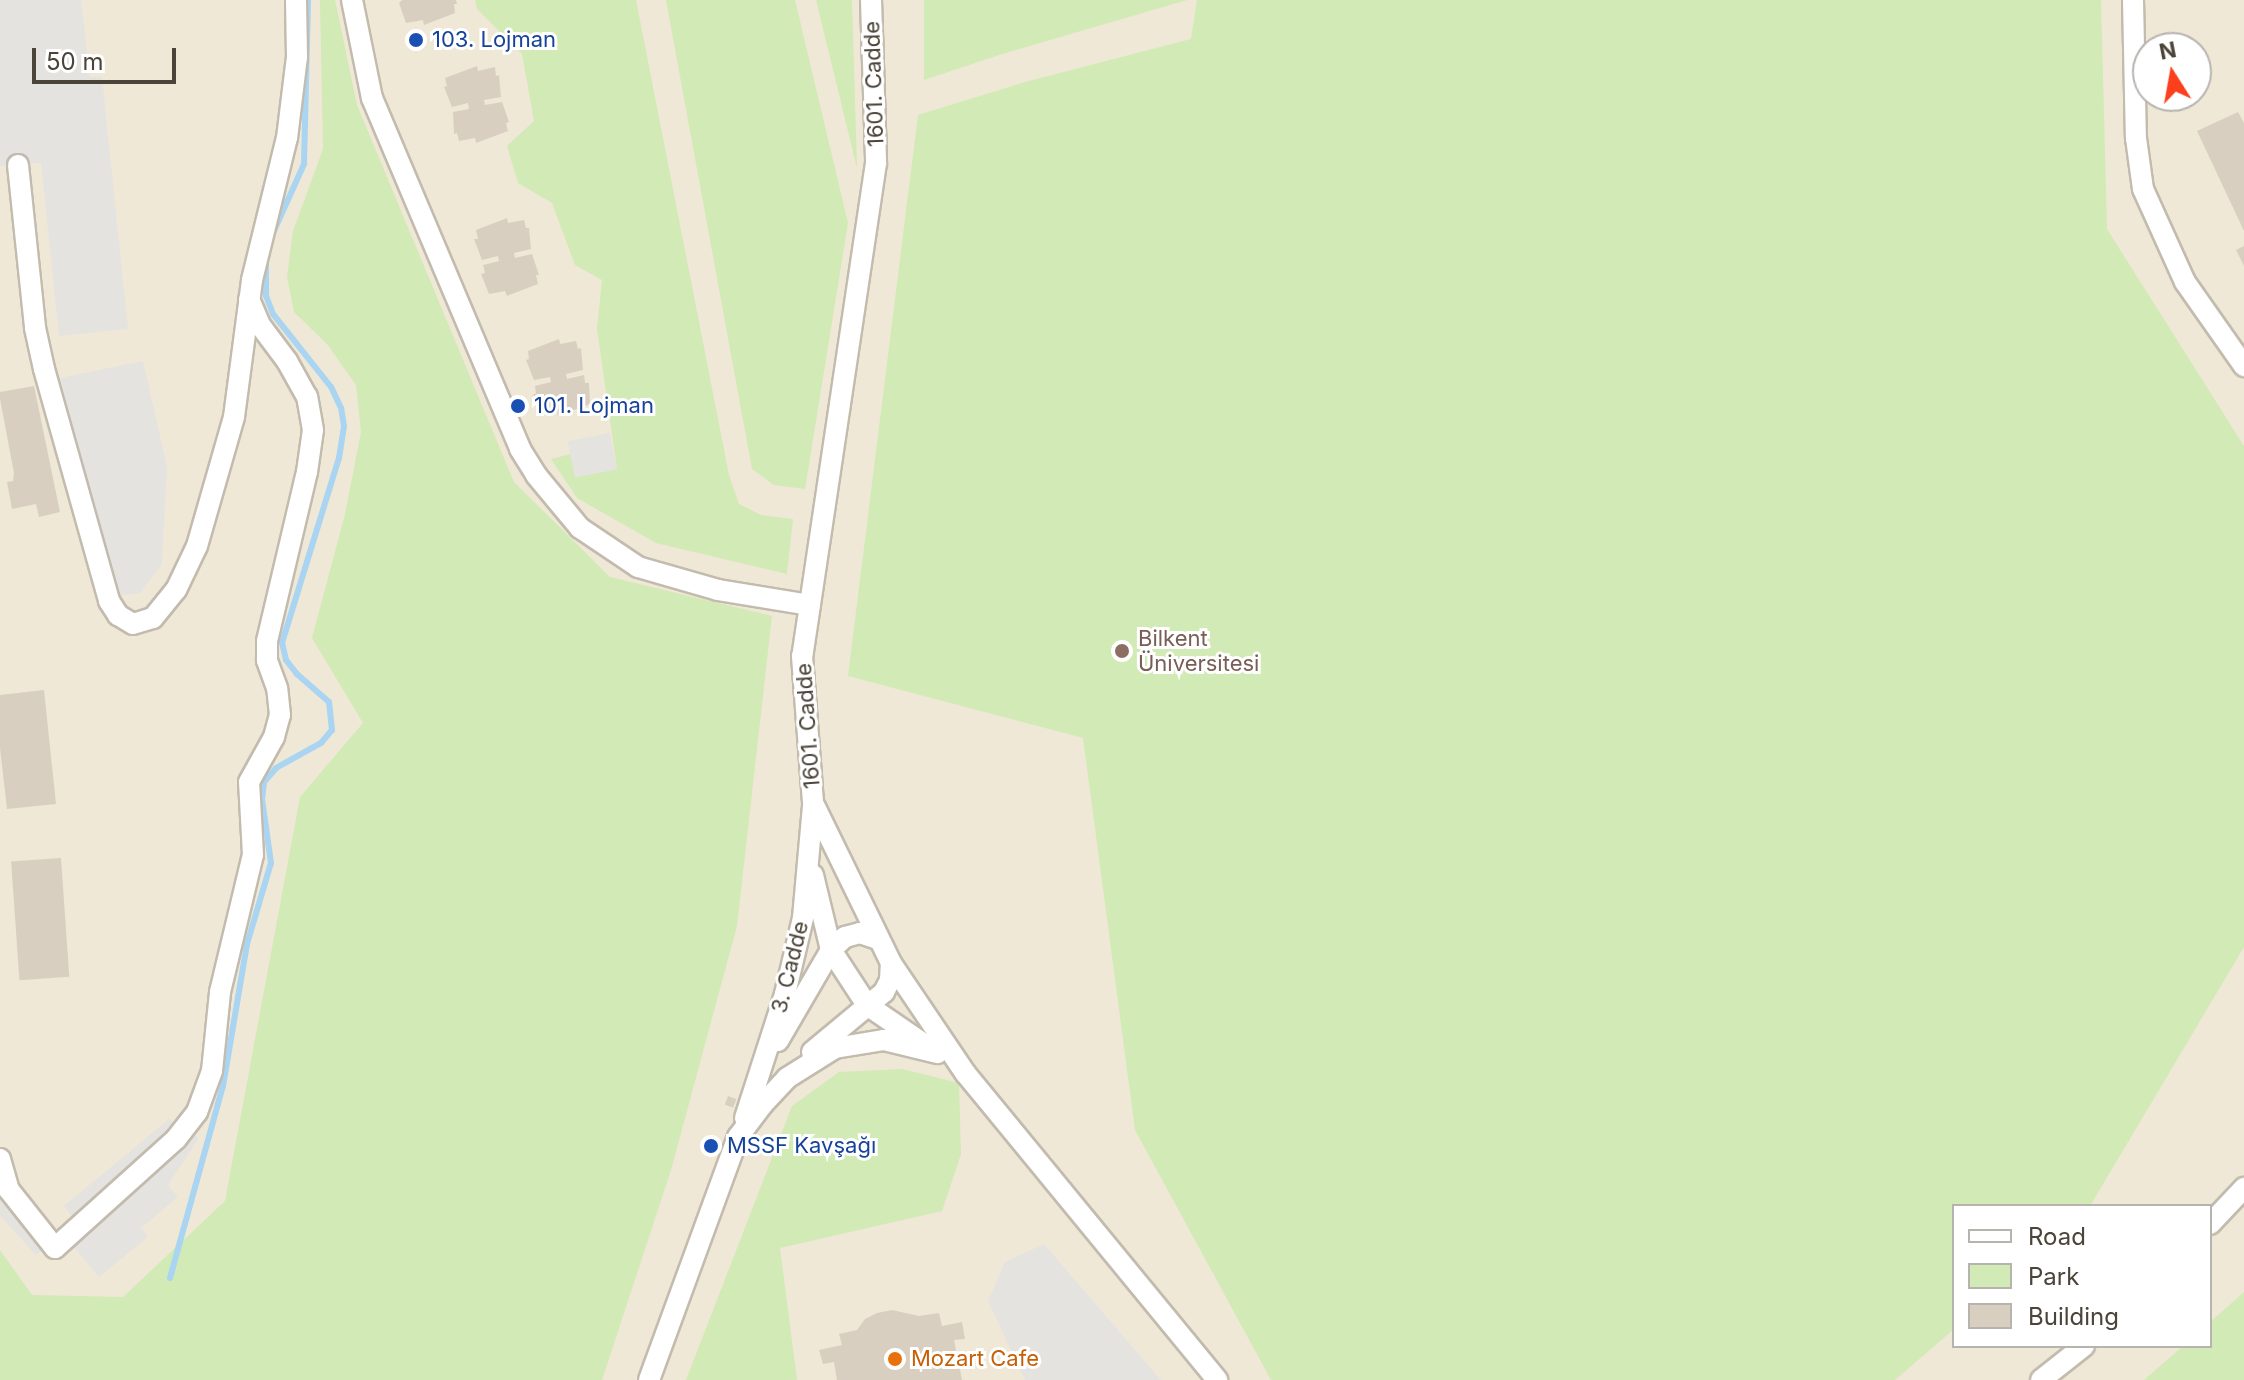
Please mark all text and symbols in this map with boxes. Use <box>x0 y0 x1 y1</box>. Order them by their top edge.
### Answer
street label: 1601. Cadde <box>859 21 889 147</box>
place label: 103. Lojman <box>432 27 556 53</box>
marker: 103. Lojman <box>407 31 425 49</box>
scale bar <box>36 32 180 82</box>
north arrow <box>2132 32 2212 112</box>
text: N <box>2157 36 2179 65</box>
text: 50 m <box>46 47 104 76</box>
place label: 101. Lojman <box>534 393 654 419</box>
marker: 101. Lojman <box>509 397 527 415</box>
place label: Bilkent Üniversitesi <box>1138 625 1259 676</box>
marker: Bilkent Üniversitesi <box>1113 642 1131 660</box>
street label: 1601. Cadde <box>790 662 826 790</box>
street label: 3. Cadde <box>766 918 814 1016</box>
place label: MSSF Kavşağı <box>727 1133 876 1159</box>
marker: MSSF Kavşağı <box>702 1137 720 1155</box>
legend <box>1952 1204 2212 1348</box>
text: Road <box>2028 1222 2086 1251</box>
text: Park <box>2028 1262 2079 1291</box>
text: Building <box>2028 1302 2119 1331</box>
place label: Mozart Cafe <box>911 1346 1039 1372</box>
marker: Mozart Cafe <box>886 1350 904 1368</box>

